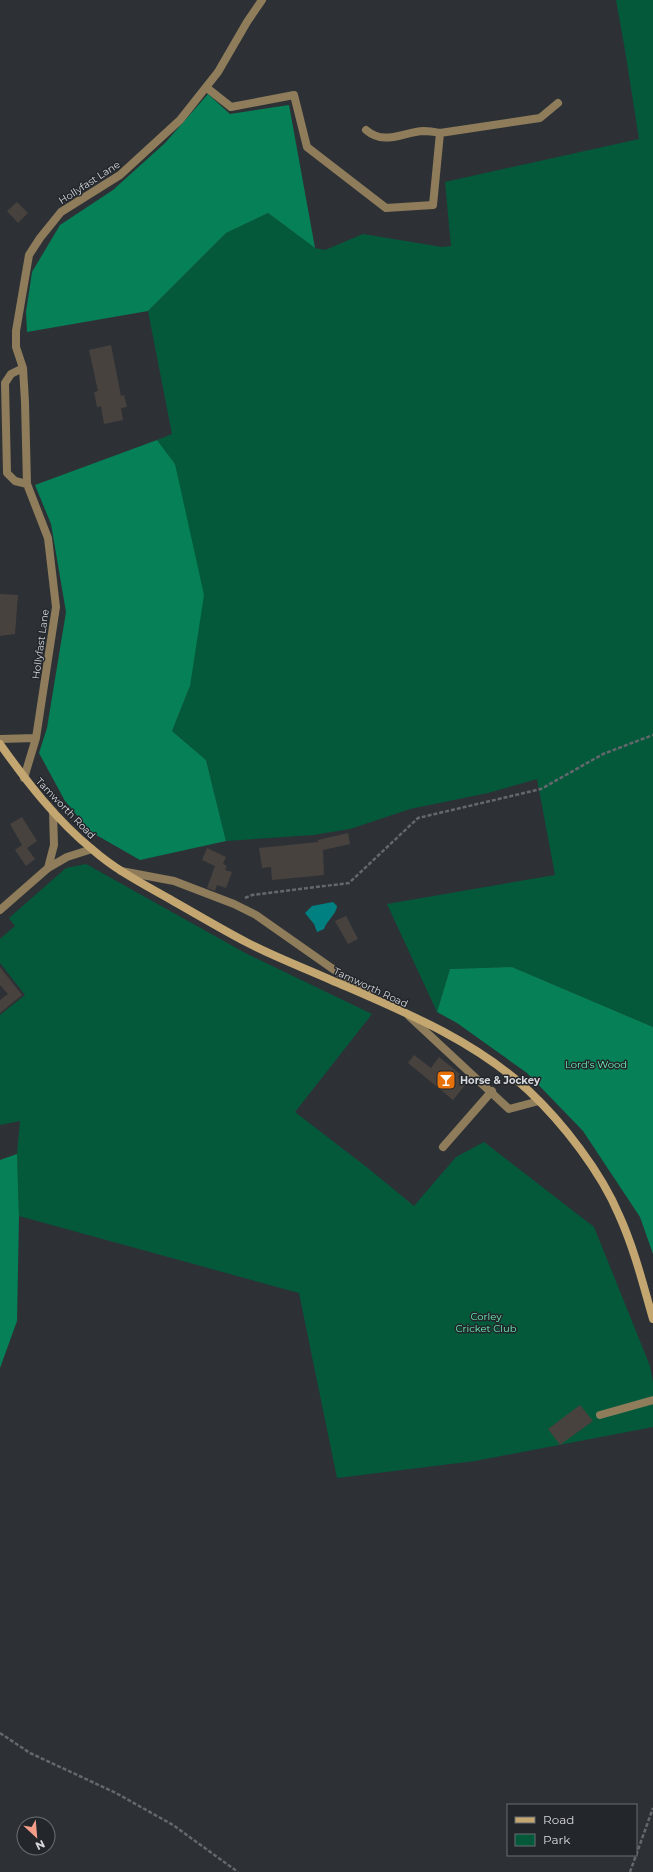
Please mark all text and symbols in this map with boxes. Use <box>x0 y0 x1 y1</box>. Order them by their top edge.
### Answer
street label: Hollyfast Lane <box>56 158 122 207</box>
street label: Hollyfast Lane <box>29 608 52 680</box>
street label: Tamworth Road <box>33 775 98 842</box>
street label: Tamworth Road <box>332 965 410 1010</box>
park label: Lord's Wood <box>565 1058 627 1071</box>
bar icon: Horse & Jockey <box>435 1069 457 1091</box>
place label: Horse & Jockey <box>460 1074 541 1087</box>
park label: Corley Cricket Club <box>455 1310 517 1335</box>
legend <box>507 1804 637 1856</box>
text: Road <box>543 1812 574 1827</box>
north arrow <box>16 1816 56 1856</box>
text: Park <box>543 1832 571 1847</box>
text: N <box>33 1837 47 1853</box>

